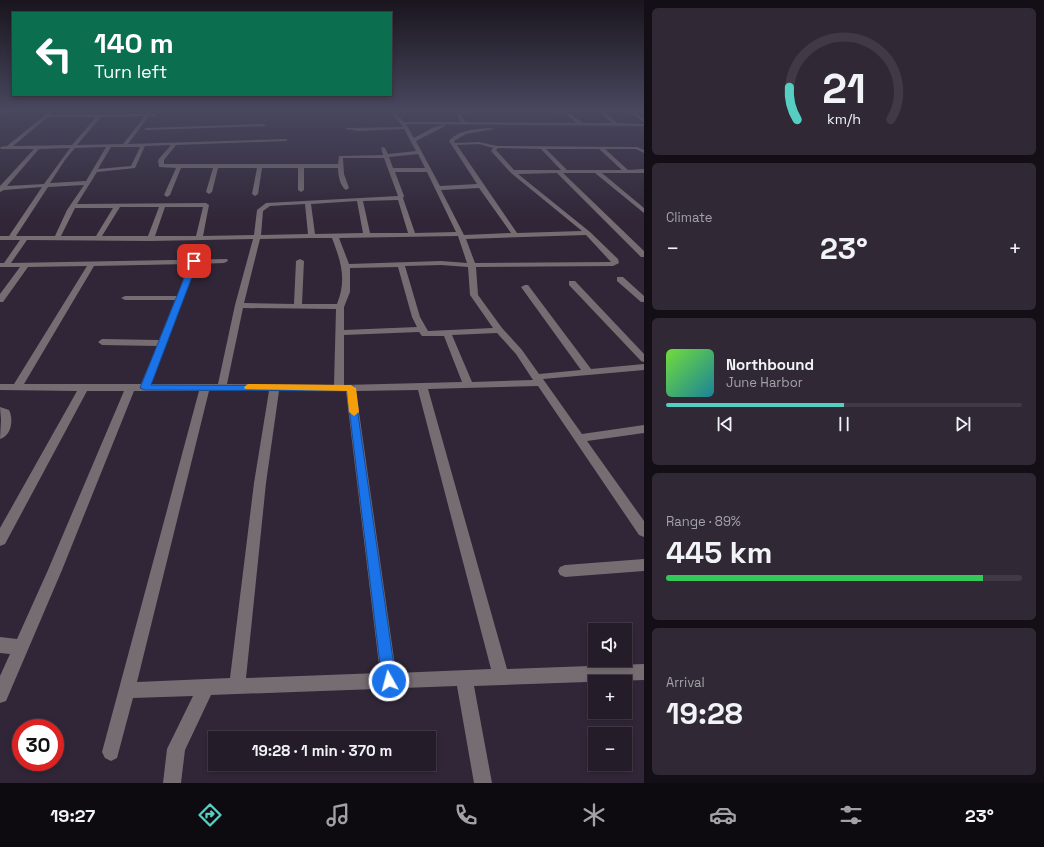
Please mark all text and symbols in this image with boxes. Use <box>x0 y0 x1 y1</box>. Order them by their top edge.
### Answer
text: 140 m <box>94 25 174 61</box>
icon: left <box>28 28 80 80</box>
text: Turn left <box>94 60 167 83</box>
text: 21 <box>822 61 866 114</box>
text: km/h <box>827 109 861 127</box>
text: Climate <box>666 209 712 226</box>
text: 23° <box>820 229 868 268</box>
text: − <box>666 234 680 262</box>
text: + <box>1008 234 1022 262</box>
pin <box>177 244 211 278</box>
icon: arrive <box>183 250 205 272</box>
text: Northbound <box>726 355 814 374</box>
text: June Harbor <box>726 374 803 391</box>
icon: previous <box>714 413 736 435</box>
icon: pause <box>833 413 855 435</box>
icon: next <box>952 413 974 435</box>
text: Range · 89% <box>666 513 741 530</box>
text: 445 km <box>666 533 772 572</box>
map controls <box>588 623 632 771</box>
button: sound <box>588 623 632 667</box>
position arrow <box>368 660 410 702</box>
text: Arrival <box>666 674 705 691</box>
button: + <box>588 675 632 719</box>
text: 19:28 <box>666 694 743 733</box>
speed limit sign: 30 <box>12 719 64 771</box>
button: − <box>588 727 632 771</box>
text: 19:28 · 1 min · 370 m <box>252 741 392 760</box>
icon: directions <box>196 801 224 829</box>
icon: music <box>324 801 352 829</box>
icon: phone <box>452 801 480 829</box>
icon: climate <box>580 801 608 829</box>
icon: car <box>709 801 737 829</box>
icon: filters <box>837 801 865 829</box>
text: 19:27 <box>50 804 95 827</box>
text: 23° <box>965 804 994 827</box>

